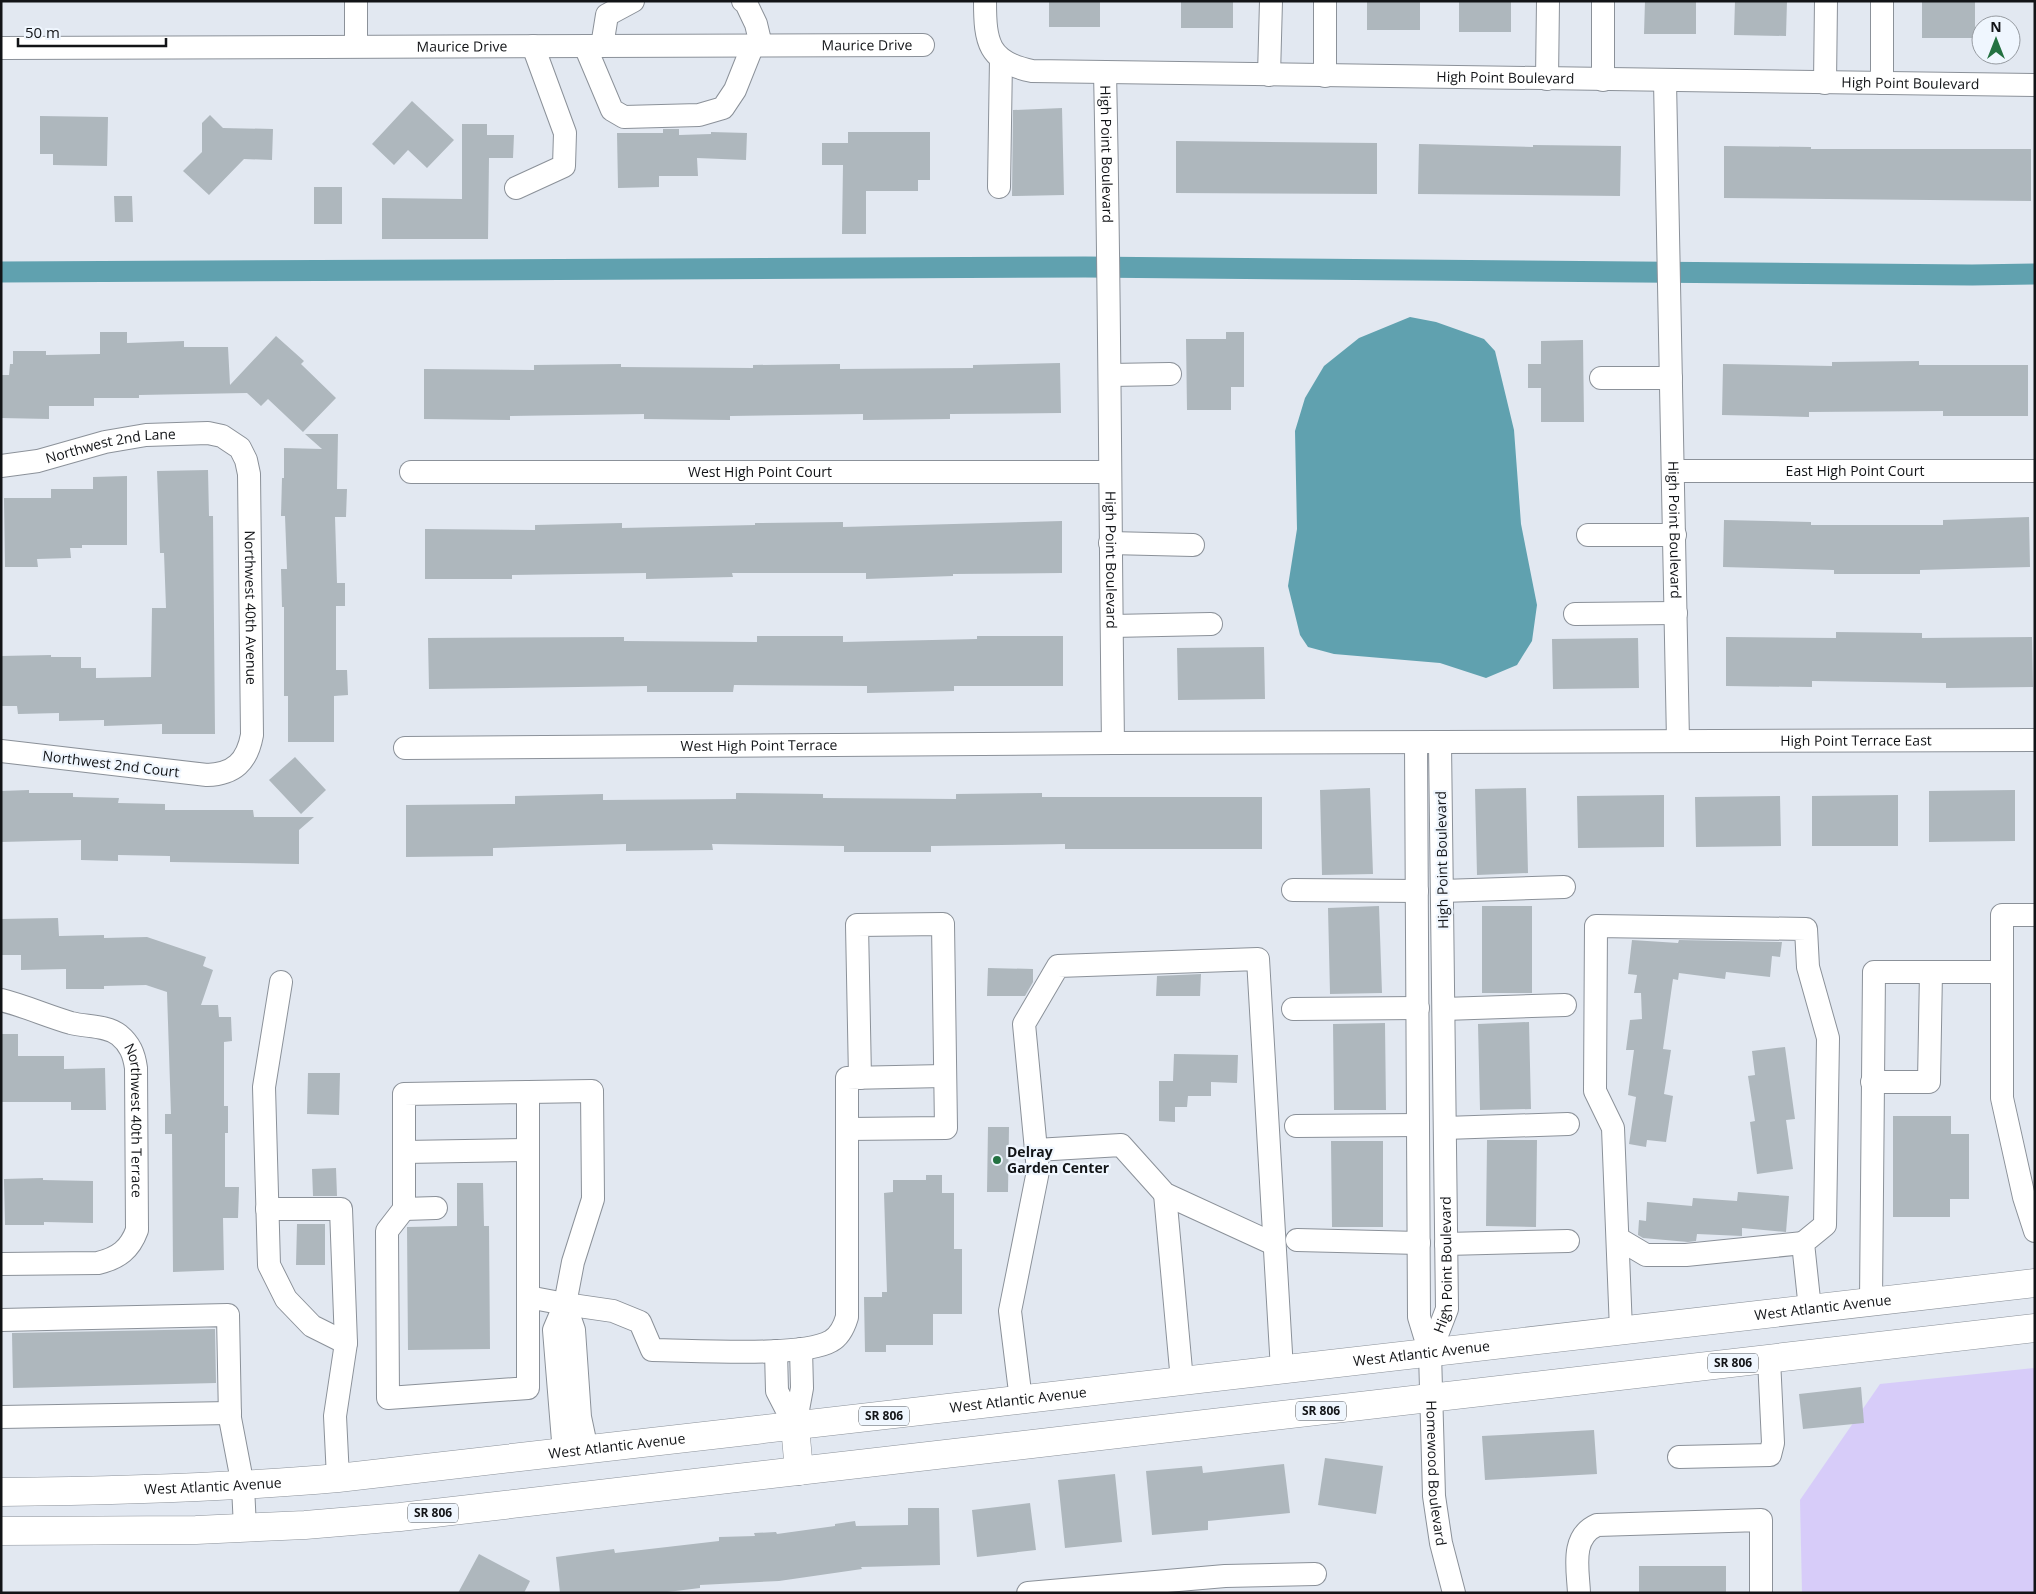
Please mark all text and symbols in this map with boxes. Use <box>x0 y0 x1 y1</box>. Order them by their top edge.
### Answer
scale bar <box>18 15 165 47</box>
north arrow <box>1971 15 2021 65</box>
text: N <box>1990 17 2002 36</box>
text: 50 m <box>25 22 60 42</box>
street label: Maurice Drive <box>822 35 913 54</box>
street label: Maurice Drive <box>417 36 508 56</box>
street label: High Point Boulevard <box>1436 67 1574 88</box>
street label: High Point Boulevard <box>1841 72 1979 93</box>
street label: High Point Boulevard <box>1096 85 1118 223</box>
street label: Northwest 2nd Lane <box>43 424 176 467</box>
street label: High Point Boulevard <box>1664 461 1686 599</box>
street label: East High Point Court <box>1786 461 1924 480</box>
street label: West High Point Court <box>688 462 832 481</box>
street label: High Point Boulevard <box>1101 491 1122 629</box>
street label: Northwest 40th Avenue <box>241 530 261 685</box>
street label: High Point Terrace East <box>1780 730 1932 750</box>
street label: West High Point Terrace <box>680 735 838 755</box>
street label: Northwest 2nd Court <box>42 746 181 781</box>
street label: High Point Boulevard <box>1431 791 1452 929</box>
street label: Northwest 40th Terrace <box>120 1040 147 1198</box>
place label: Delray Garden Center <box>1007 1142 1110 1177</box>
marker: Delray Garden Center <box>991 1154 1003 1166</box>
street label: High Point Boulevard <box>1429 1196 1456 1336</box>
street label: West Atlantic Avenue <box>1753 1290 1892 1324</box>
street label: West Atlantic Avenue <box>1352 1336 1491 1370</box>
road number: SR 806 <box>1708 1354 1758 1372</box>
street label: West Atlantic Avenue <box>949 1382 1088 1417</box>
street label: Homewood Boulevard <box>1422 1400 1451 1547</box>
road number: SR 806 <box>1296 1402 1346 1420</box>
road number: SR 806 <box>859 1406 909 1425</box>
street label: West Atlantic Avenue <box>547 1428 686 1463</box>
street label: West Atlantic Avenue <box>144 1472 282 1498</box>
road number: SR 806 <box>408 1504 458 1522</box>

